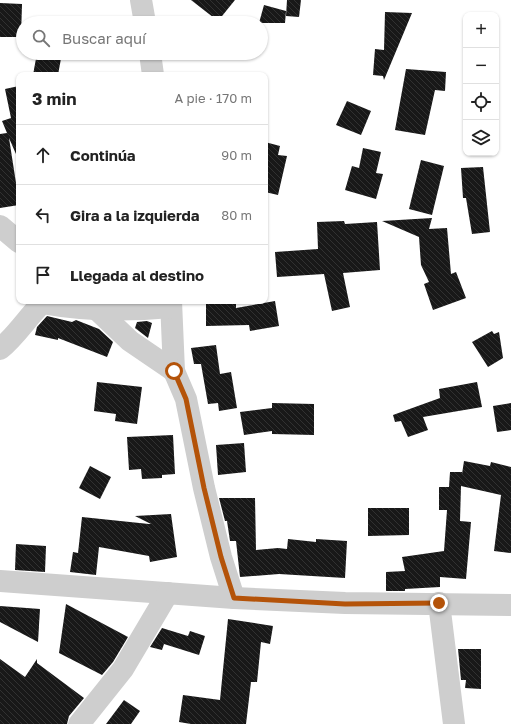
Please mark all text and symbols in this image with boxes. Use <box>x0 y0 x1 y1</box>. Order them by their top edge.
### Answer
map controls <box>463 12 499 156</box>
button: + <box>463 12 499 48</box>
search box <box>16 16 268 60</box>
icon: search <box>30 27 52 49</box>
text: Buscar aquí <box>62 29 146 47</box>
button: − <box>463 48 499 84</box>
button: locate <box>463 84 499 120</box>
text: 3 min <box>32 88 76 109</box>
text: A pie · 170 m <box>175 90 252 106</box>
button: layers <box>463 120 499 156</box>
icon: ahead <box>32 144 54 166</box>
text: Continúa <box>70 146 136 164</box>
text: 90 m <box>221 147 252 163</box>
icon: left <box>32 204 54 226</box>
text: Gira a la izquierda <box>70 206 200 224</box>
text: 80 m <box>221 207 252 223</box>
icon: arrive <box>32 264 54 286</box>
text: Llegada al destino <box>70 266 204 284</box>
route start <box>165 362 183 380</box>
route end <box>430 594 448 612</box>

